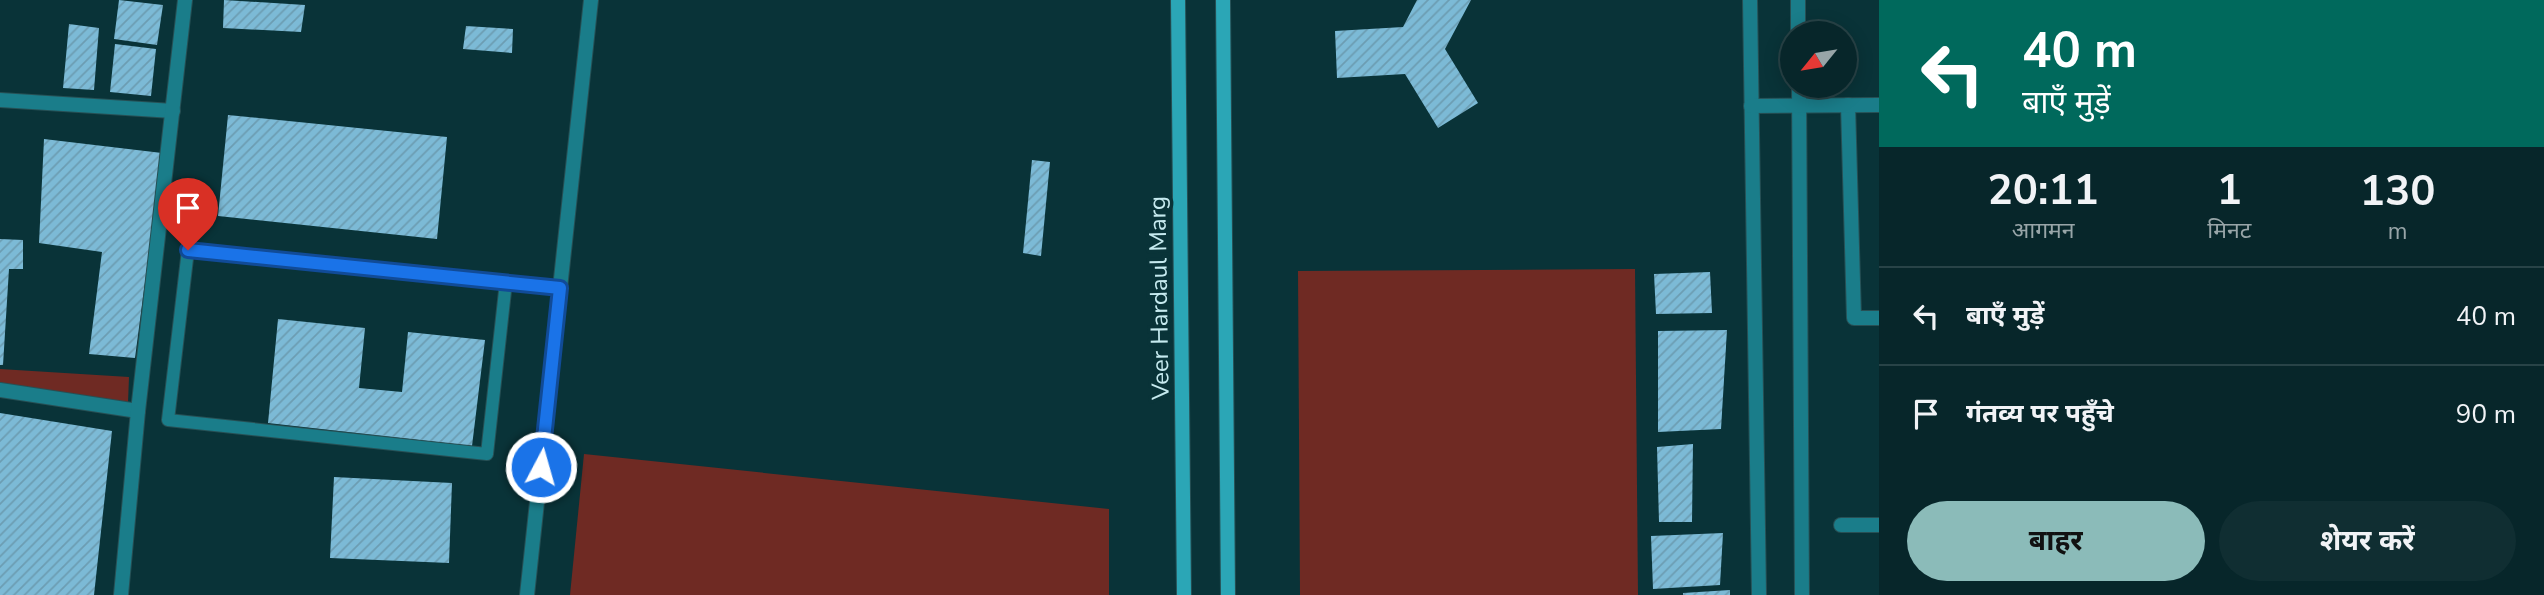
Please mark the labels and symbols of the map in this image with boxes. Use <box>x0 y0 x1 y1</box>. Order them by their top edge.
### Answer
north arrow <box>1780 21 1857 98</box>
pin <box>158 178 218 250</box>
street label: Veer Hardaul Marg <box>1141 196 1177 401</box>
position arrow <box>504 430 578 504</box>

